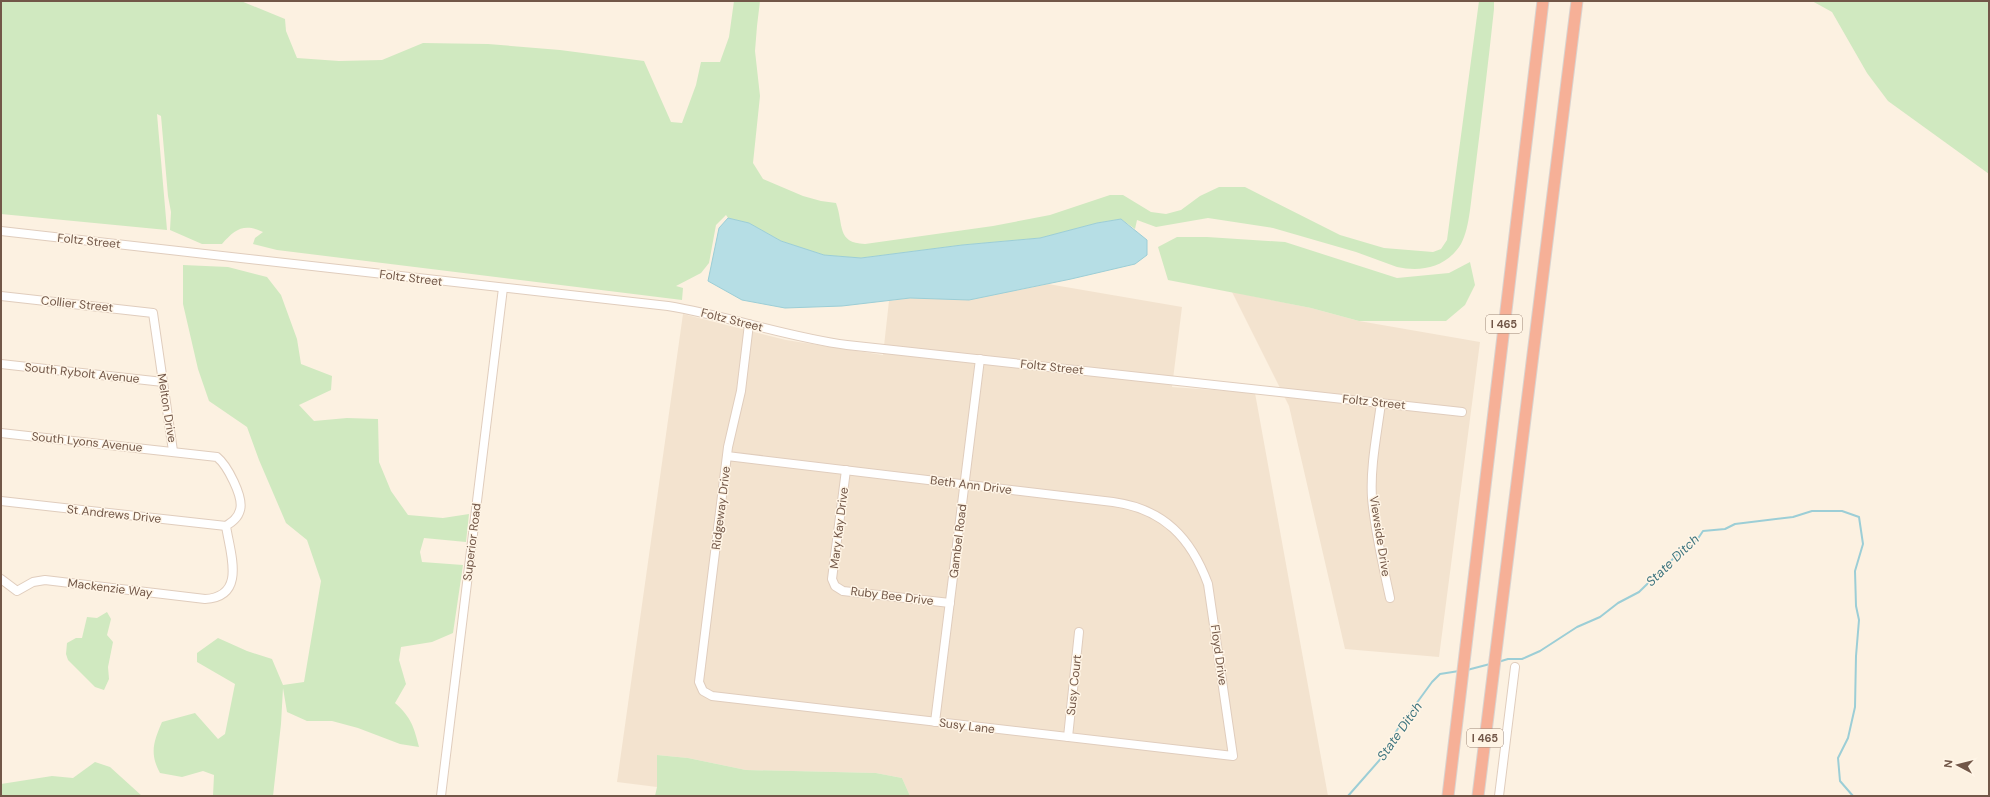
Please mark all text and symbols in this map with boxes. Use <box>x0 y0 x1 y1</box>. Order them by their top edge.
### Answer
street label: Foltz Street <box>57 230 122 252</box>
street label: Foltz Street <box>379 266 444 290</box>
street label: Collier Street <box>40 292 114 316</box>
street label: Foltz Street <box>699 305 765 335</box>
road number: I 465 <box>1486 315 1522 333</box>
street label: Foltz Street <box>1020 356 1085 378</box>
street label: South Rybolt Avenue <box>24 359 140 387</box>
street label: Melton Drive <box>154 372 180 444</box>
street label: Foltz Street <box>1342 391 1407 413</box>
street label: South Lyons Avenue <box>31 428 143 456</box>
street label: Ridgeway Drive <box>708 465 734 551</box>
street label: Beth Ann Drive <box>929 472 1013 498</box>
street label: Mary Kay Drive <box>826 486 852 570</box>
street label: Viewside Drive <box>1366 495 1394 578</box>
street label: St Andrews Drive <box>66 501 162 527</box>
street label: Superior Road <box>459 502 485 582</box>
street label: Gambel Road <box>946 503 970 579</box>
water label: State Ditch <box>1642 531 1703 590</box>
street label: Mackenzie Way <box>67 575 154 601</box>
street label: Ruby Bee Drive <box>850 583 935 609</box>
street label: Floyd Drive <box>1207 624 1231 686</box>
street label: Susy Court <box>1063 653 1085 716</box>
water label: State Ditch <box>1373 699 1426 764</box>
street label: Susy Lane <box>938 715 996 737</box>
road number: I 465 <box>1467 729 1503 747</box>
north arrow <box>1938 745 1978 785</box>
text: N <box>1941 759 1956 769</box>

